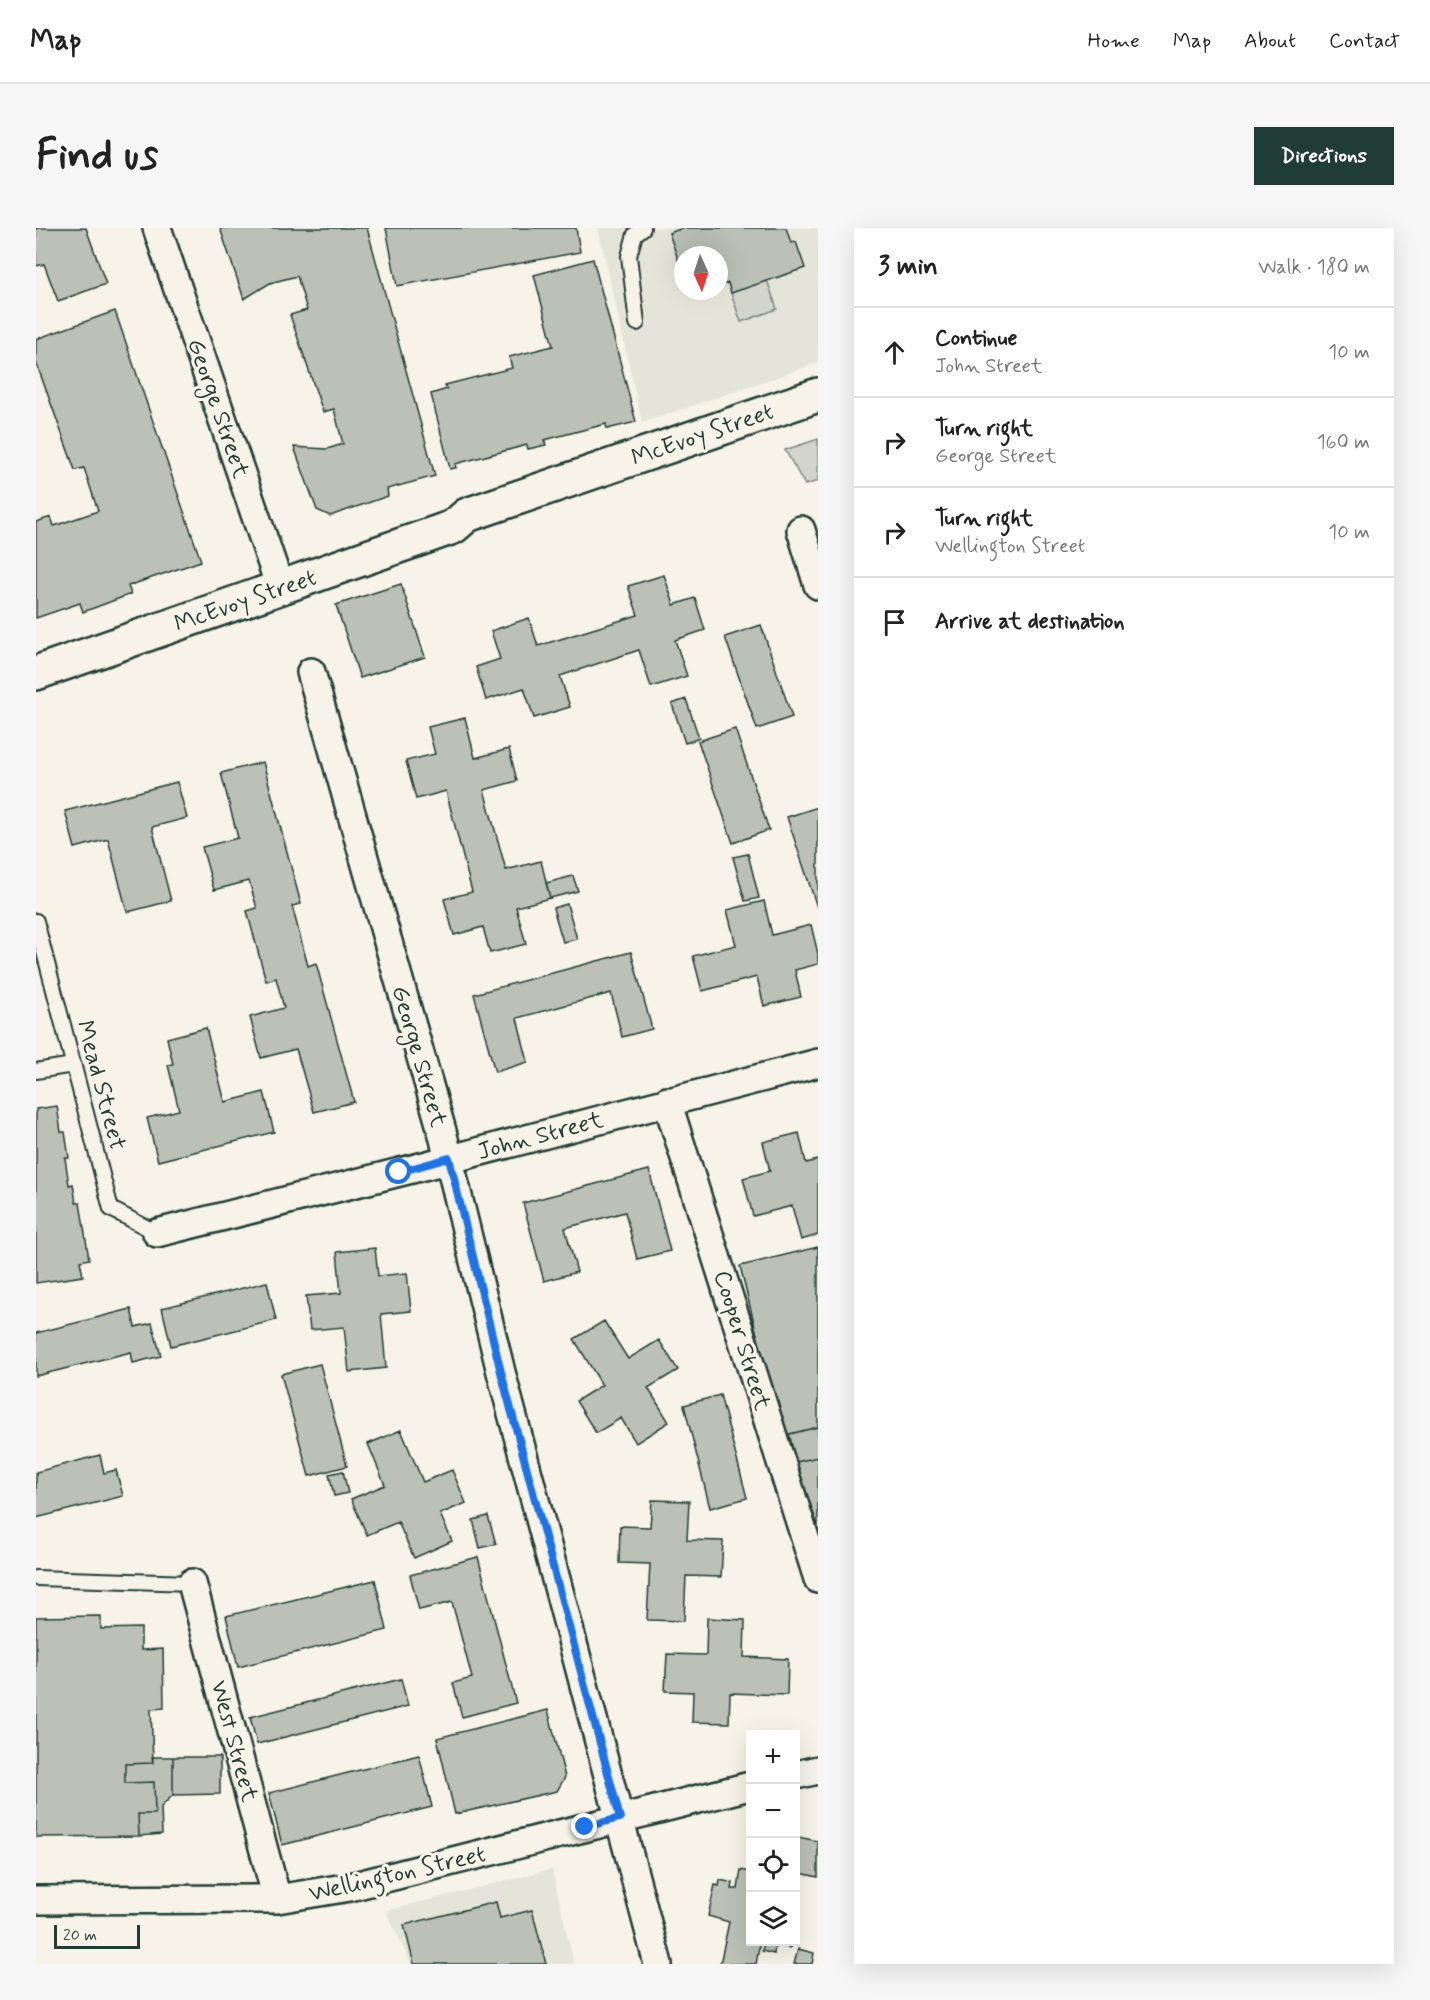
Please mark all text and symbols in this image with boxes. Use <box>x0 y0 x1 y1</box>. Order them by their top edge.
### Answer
text: Map <box>30 23 81 60</box>
text: Home <box>1088 27 1140 55</box>
text: Map <box>1173 27 1211 55</box>
text: About <box>1244 27 1296 55</box>
text: Contact <box>1329 27 1400 55</box>
button: Directions <box>1254 127 1394 185</box>
text: Find us <box>36 129 158 184</box>
north arrow <box>674 246 728 300</box>
text: 3 min <box>878 250 938 284</box>
text: Walk · 180 m <box>1258 254 1370 281</box>
text: Continue <box>935 325 1017 353</box>
street label: George Street <box>177 335 256 483</box>
icon: ahead <box>878 336 911 369</box>
text: 10 m <box>1328 339 1370 366</box>
text: John Street <box>935 353 1043 380</box>
street label: McEvoy Street <box>627 397 778 474</box>
text: Turn right <box>935 415 1033 443</box>
icon: right <box>878 426 911 459</box>
text: 160 m <box>1317 429 1370 456</box>
text: George Street <box>935 443 1056 470</box>
text: Turn right <box>935 505 1033 533</box>
icon: right <box>878 516 911 549</box>
text: 10 m <box>1328 519 1370 546</box>
text: Wellington Street <box>935 533 1085 560</box>
street label: McEvoy Street <box>170 563 321 640</box>
icon: arrive <box>878 606 911 639</box>
text: Arrive at destination <box>935 608 1125 636</box>
street label: George Street <box>382 982 454 1131</box>
street label: Mead Street <box>68 1017 133 1154</box>
street label: John Street <box>474 1105 607 1168</box>
route start <box>385 1158 411 1184</box>
street label: Cooper Street <box>706 1267 778 1414</box>
street label: West Street <box>202 1677 265 1805</box>
map controls <box>746 1730 800 1946</box>
button: + <box>746 1730 800 1784</box>
button: − <box>746 1784 800 1838</box>
route end <box>571 1813 597 1839</box>
button: locate <box>746 1838 800 1892</box>
street label: Wellington Street <box>306 1839 489 1913</box>
button: layers <box>746 1892 800 1946</box>
scale bar <box>54 1922 140 1950</box>
text: 20 m <box>63 1925 97 1946</box>

